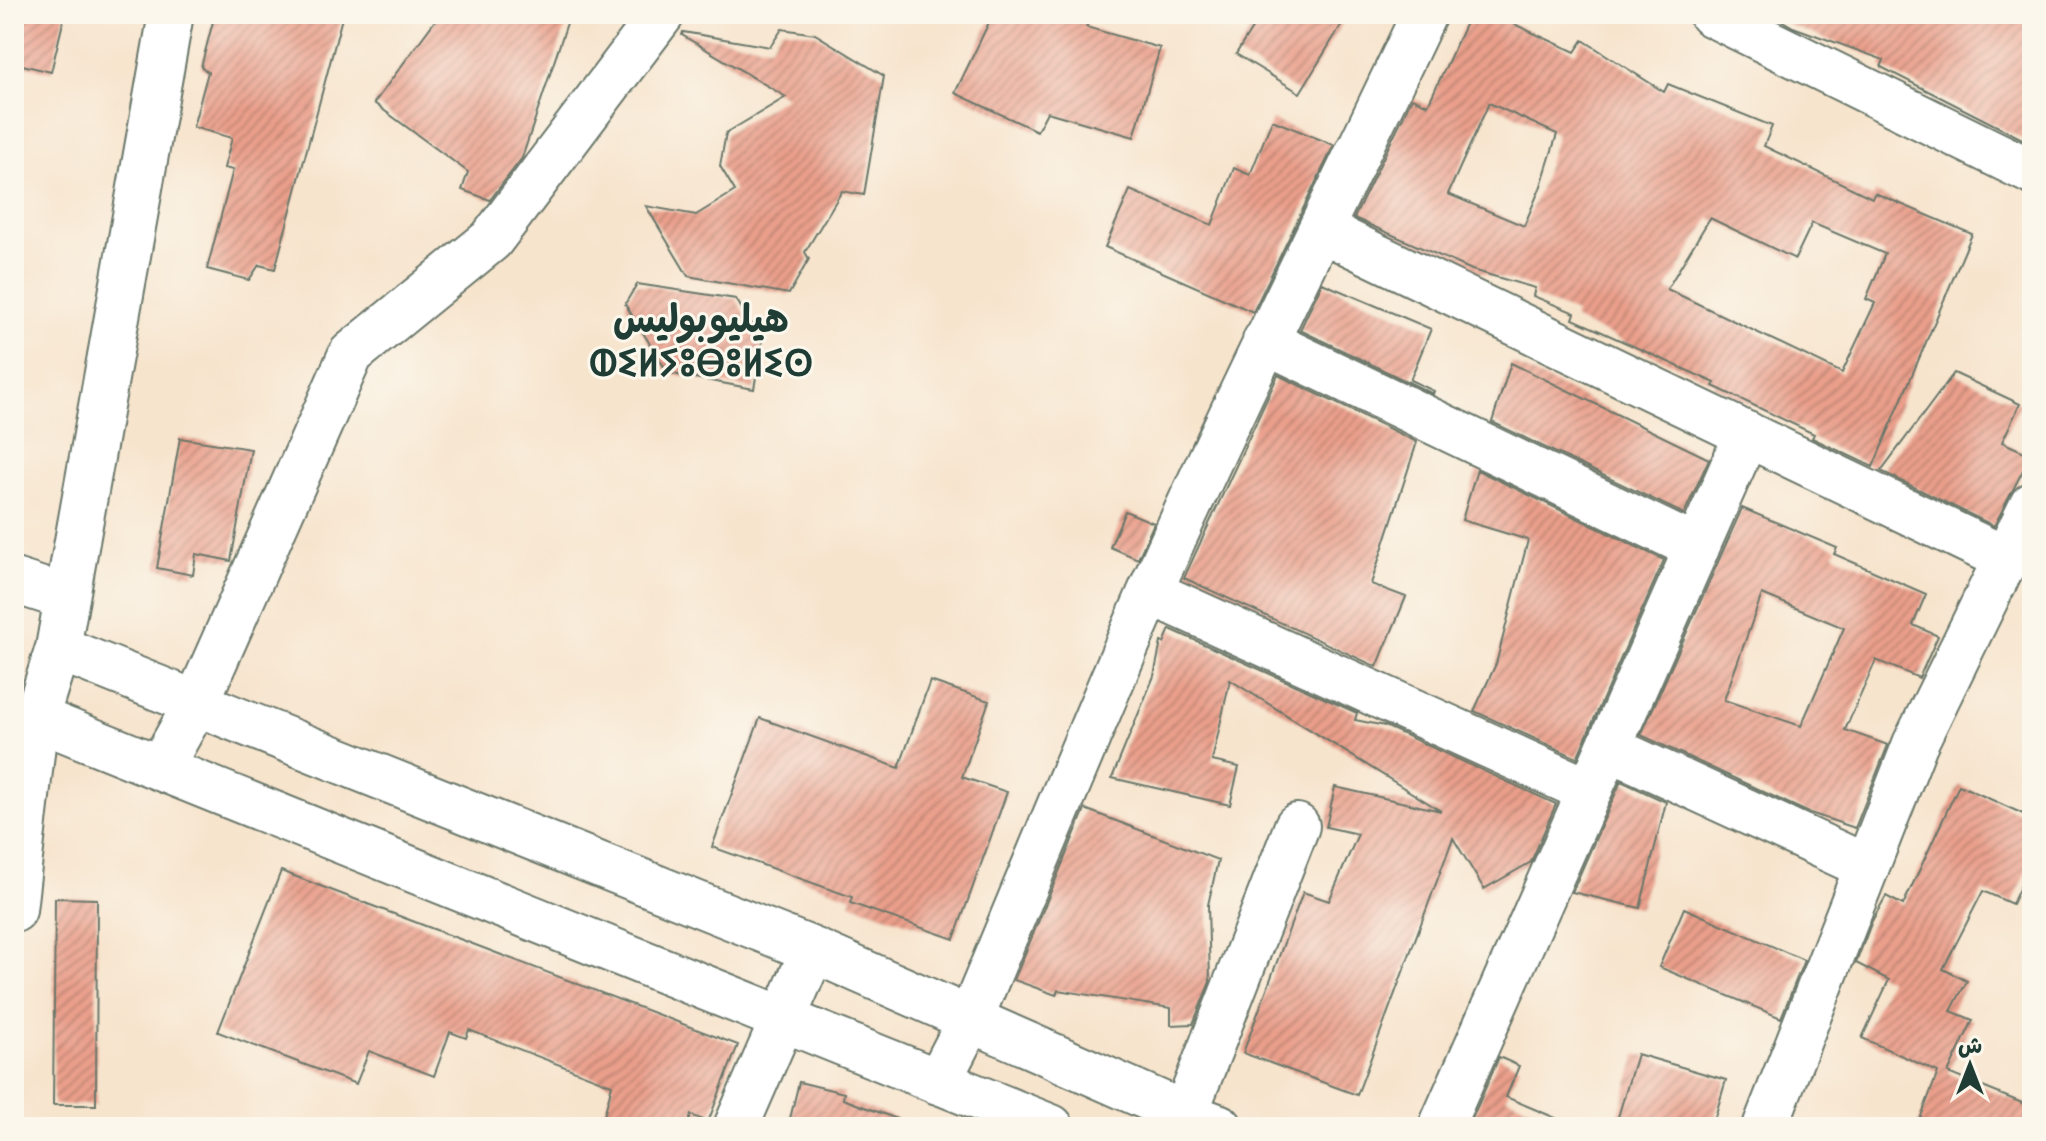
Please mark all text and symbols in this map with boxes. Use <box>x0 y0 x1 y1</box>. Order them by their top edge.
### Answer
district label: ھيليوبوليس ⵀⵉⵍⵢⵓⴱⵓⵍⵉⵙ <box>589 296 813 386</box>
north arrow <box>1930 1025 2010 1105</box>
text: ش <box>1958 1032 1982 1059</box>

